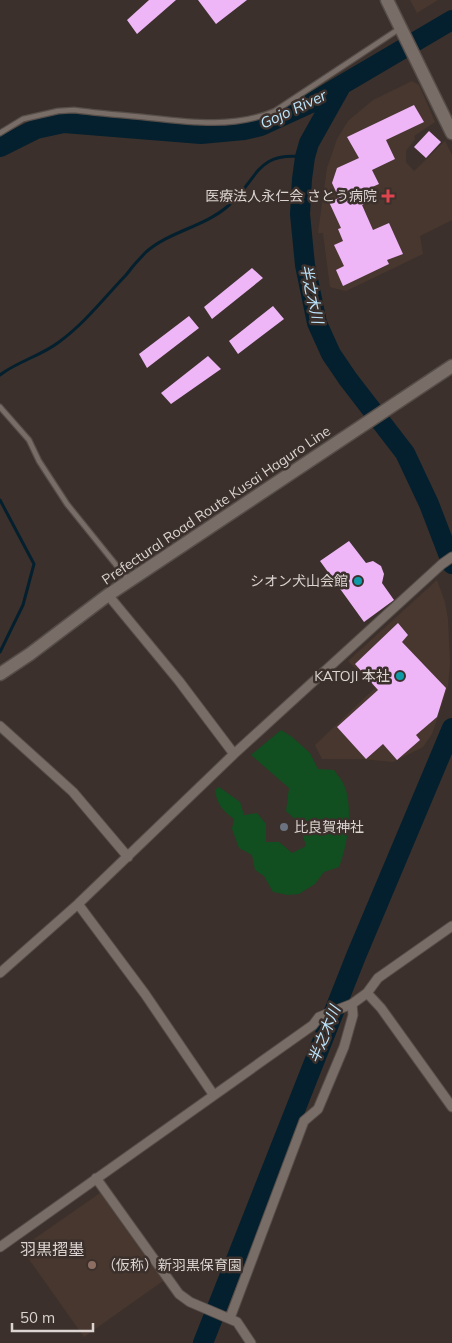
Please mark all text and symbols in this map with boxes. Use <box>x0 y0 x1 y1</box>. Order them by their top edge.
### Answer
water label: Gojo River <box>257 85 330 133</box>
place label: 医療法人永仁会 さとう病院 <box>205 187 377 205</box>
marker: 医療法人永仁会 さとう病院 <box>381 189 395 203</box>
water label: 半之木川 <box>296 263 328 327</box>
street label: Prefectural Road Route Kusai Haguro Line <box>98 422 334 588</box>
place label: シオン犬山会館 <box>250 572 348 590</box>
marker: シオン犬山会館 <box>352 575 364 587</box>
place label: KATOJI 本社 <box>314 667 390 685</box>
marker: KATOJI 本社 <box>394 670 406 682</box>
place label: 比良賀神社 <box>294 818 364 836</box>
marker: 比良賀神社 <box>278 821 290 833</box>
water label: 半之木川 <box>304 1001 345 1065</box>
district label: 羽黒摺墨 <box>20 1239 84 1259</box>
place label: （仮称）新羽黒保育園 <box>102 1256 242 1274</box>
marker: （仮称）新羽黒保育園 <box>86 1259 98 1271</box>
scale bar <box>12 1300 94 1332</box>
text: 50 m <box>20 1308 55 1327</box>

